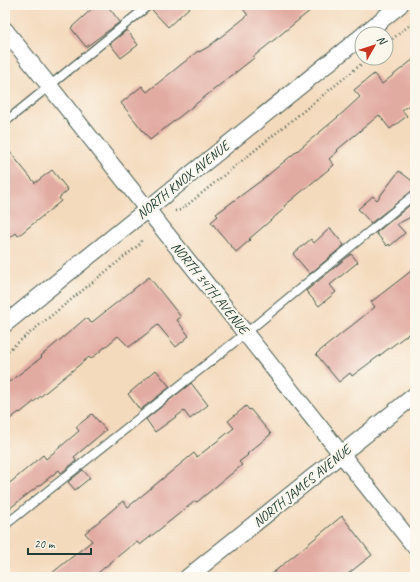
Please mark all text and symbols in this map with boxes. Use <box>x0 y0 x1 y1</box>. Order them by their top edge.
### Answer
north arrow <box>354 26 394 66</box>
text: N <box>374 33 391 48</box>
street label: NORTH KNOX AVENUE <box>133 136 235 223</box>
street label: NORTH 34TH AVENUE <box>168 239 253 339</box>
street label: NORTH JAMES AVENUE <box>250 440 356 531</box>
scale bar <box>28 530 91 556</box>
text: 20 m <box>34 536 56 552</box>

